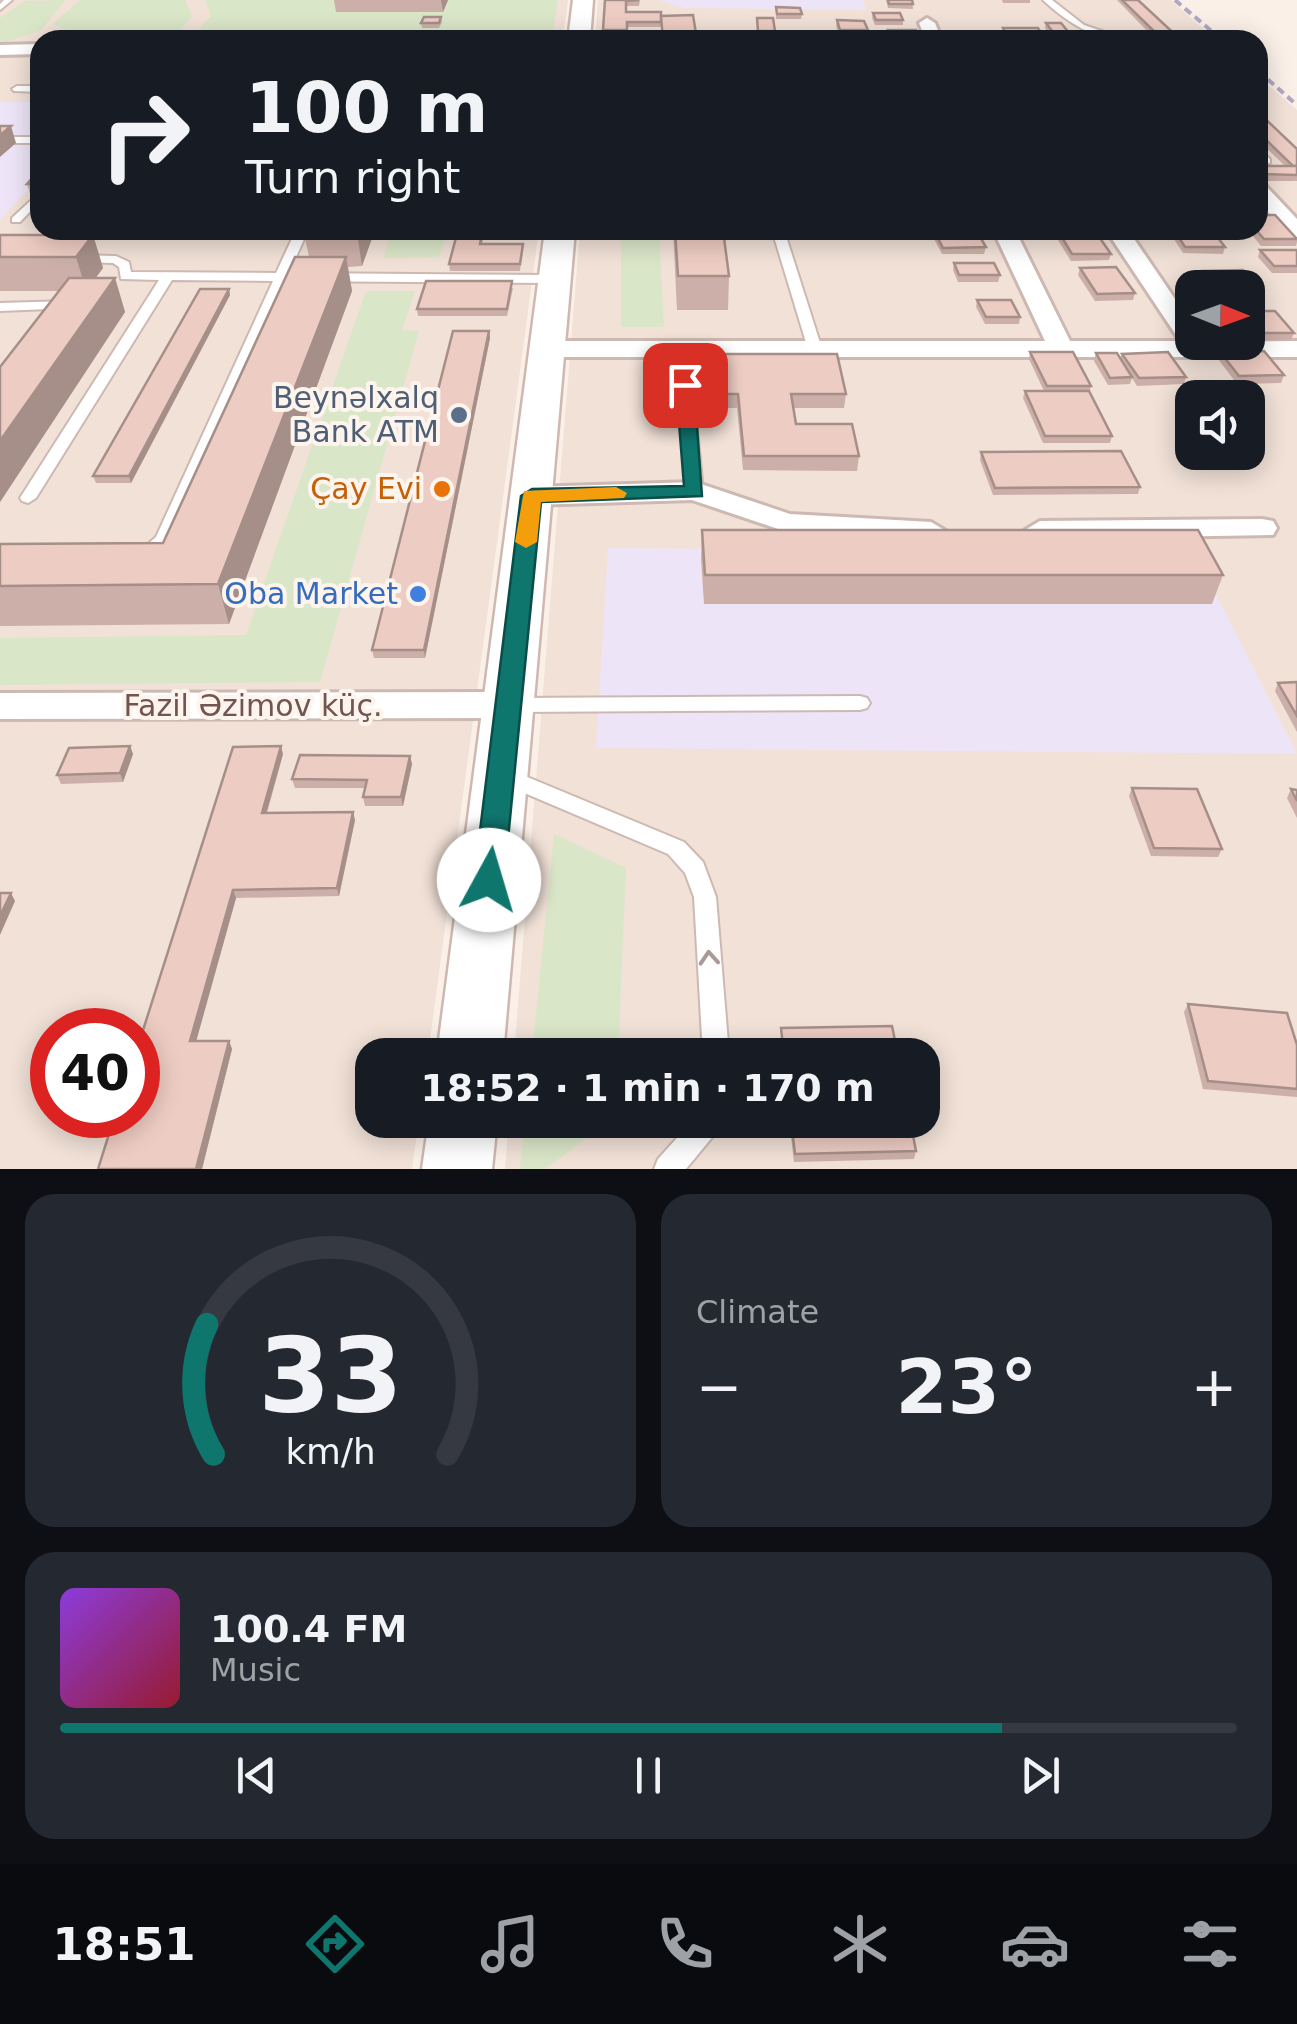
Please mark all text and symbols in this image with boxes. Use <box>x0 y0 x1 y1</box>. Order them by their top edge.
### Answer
text: 100 m <box>245 67 488 149</box>
icon: right <box>80 70 210 200</box>
text: Turn right <box>245 151 460 204</box>
north arrow <box>1175 270 1265 360</box>
map controls <box>1175 270 1265 470</box>
pin <box>643 343 728 428</box>
icon: arrive <box>658 358 713 413</box>
place label: Beynəlxalq Bank ATM <box>273 380 439 449</box>
button: sound <box>1175 380 1265 470</box>
marker: Beynəlxalq Bank ATM <box>448 404 470 426</box>
place label: Çay Evi <box>310 471 422 506</box>
marker: Çay Evi <box>431 478 453 500</box>
place label: Oba Market <box>224 576 398 611</box>
marker: Oba Market <box>407 583 429 605</box>
street label: Fazil Əzimov küç. <box>124 688 382 723</box>
position arrow <box>437 828 541 932</box>
one-way arrow <box>699 949 720 965</box>
speed limit sign: 40 <box>30 1008 160 1138</box>
text: 18:52 · 1 min · 170 m <box>420 1066 875 1110</box>
text: Climate <box>696 1293 819 1331</box>
text: 33 <box>258 1315 403 1437</box>
text: 23° <box>896 1343 1037 1431</box>
text: − <box>696 1355 742 1419</box>
text: + <box>1191 1355 1237 1419</box>
text: km/h <box>285 1431 376 1472</box>
text: 100.4 FM <box>210 1607 407 1651</box>
text: Music <box>210 1651 301 1689</box>
icon: previous <box>229 1748 284 1803</box>
icon: pause <box>621 1748 676 1803</box>
icon: next <box>1013 1748 1068 1803</box>
icon: directions <box>300 1909 370 1979</box>
icon: music <box>475 1909 545 1979</box>
icon: phone <box>650 1909 720 1979</box>
icon: climate <box>825 1909 895 1979</box>
icon: car <box>1000 1909 1070 1979</box>
icon: filters <box>1175 1909 1245 1979</box>
text: 18:51 <box>52 1918 196 1971</box>

